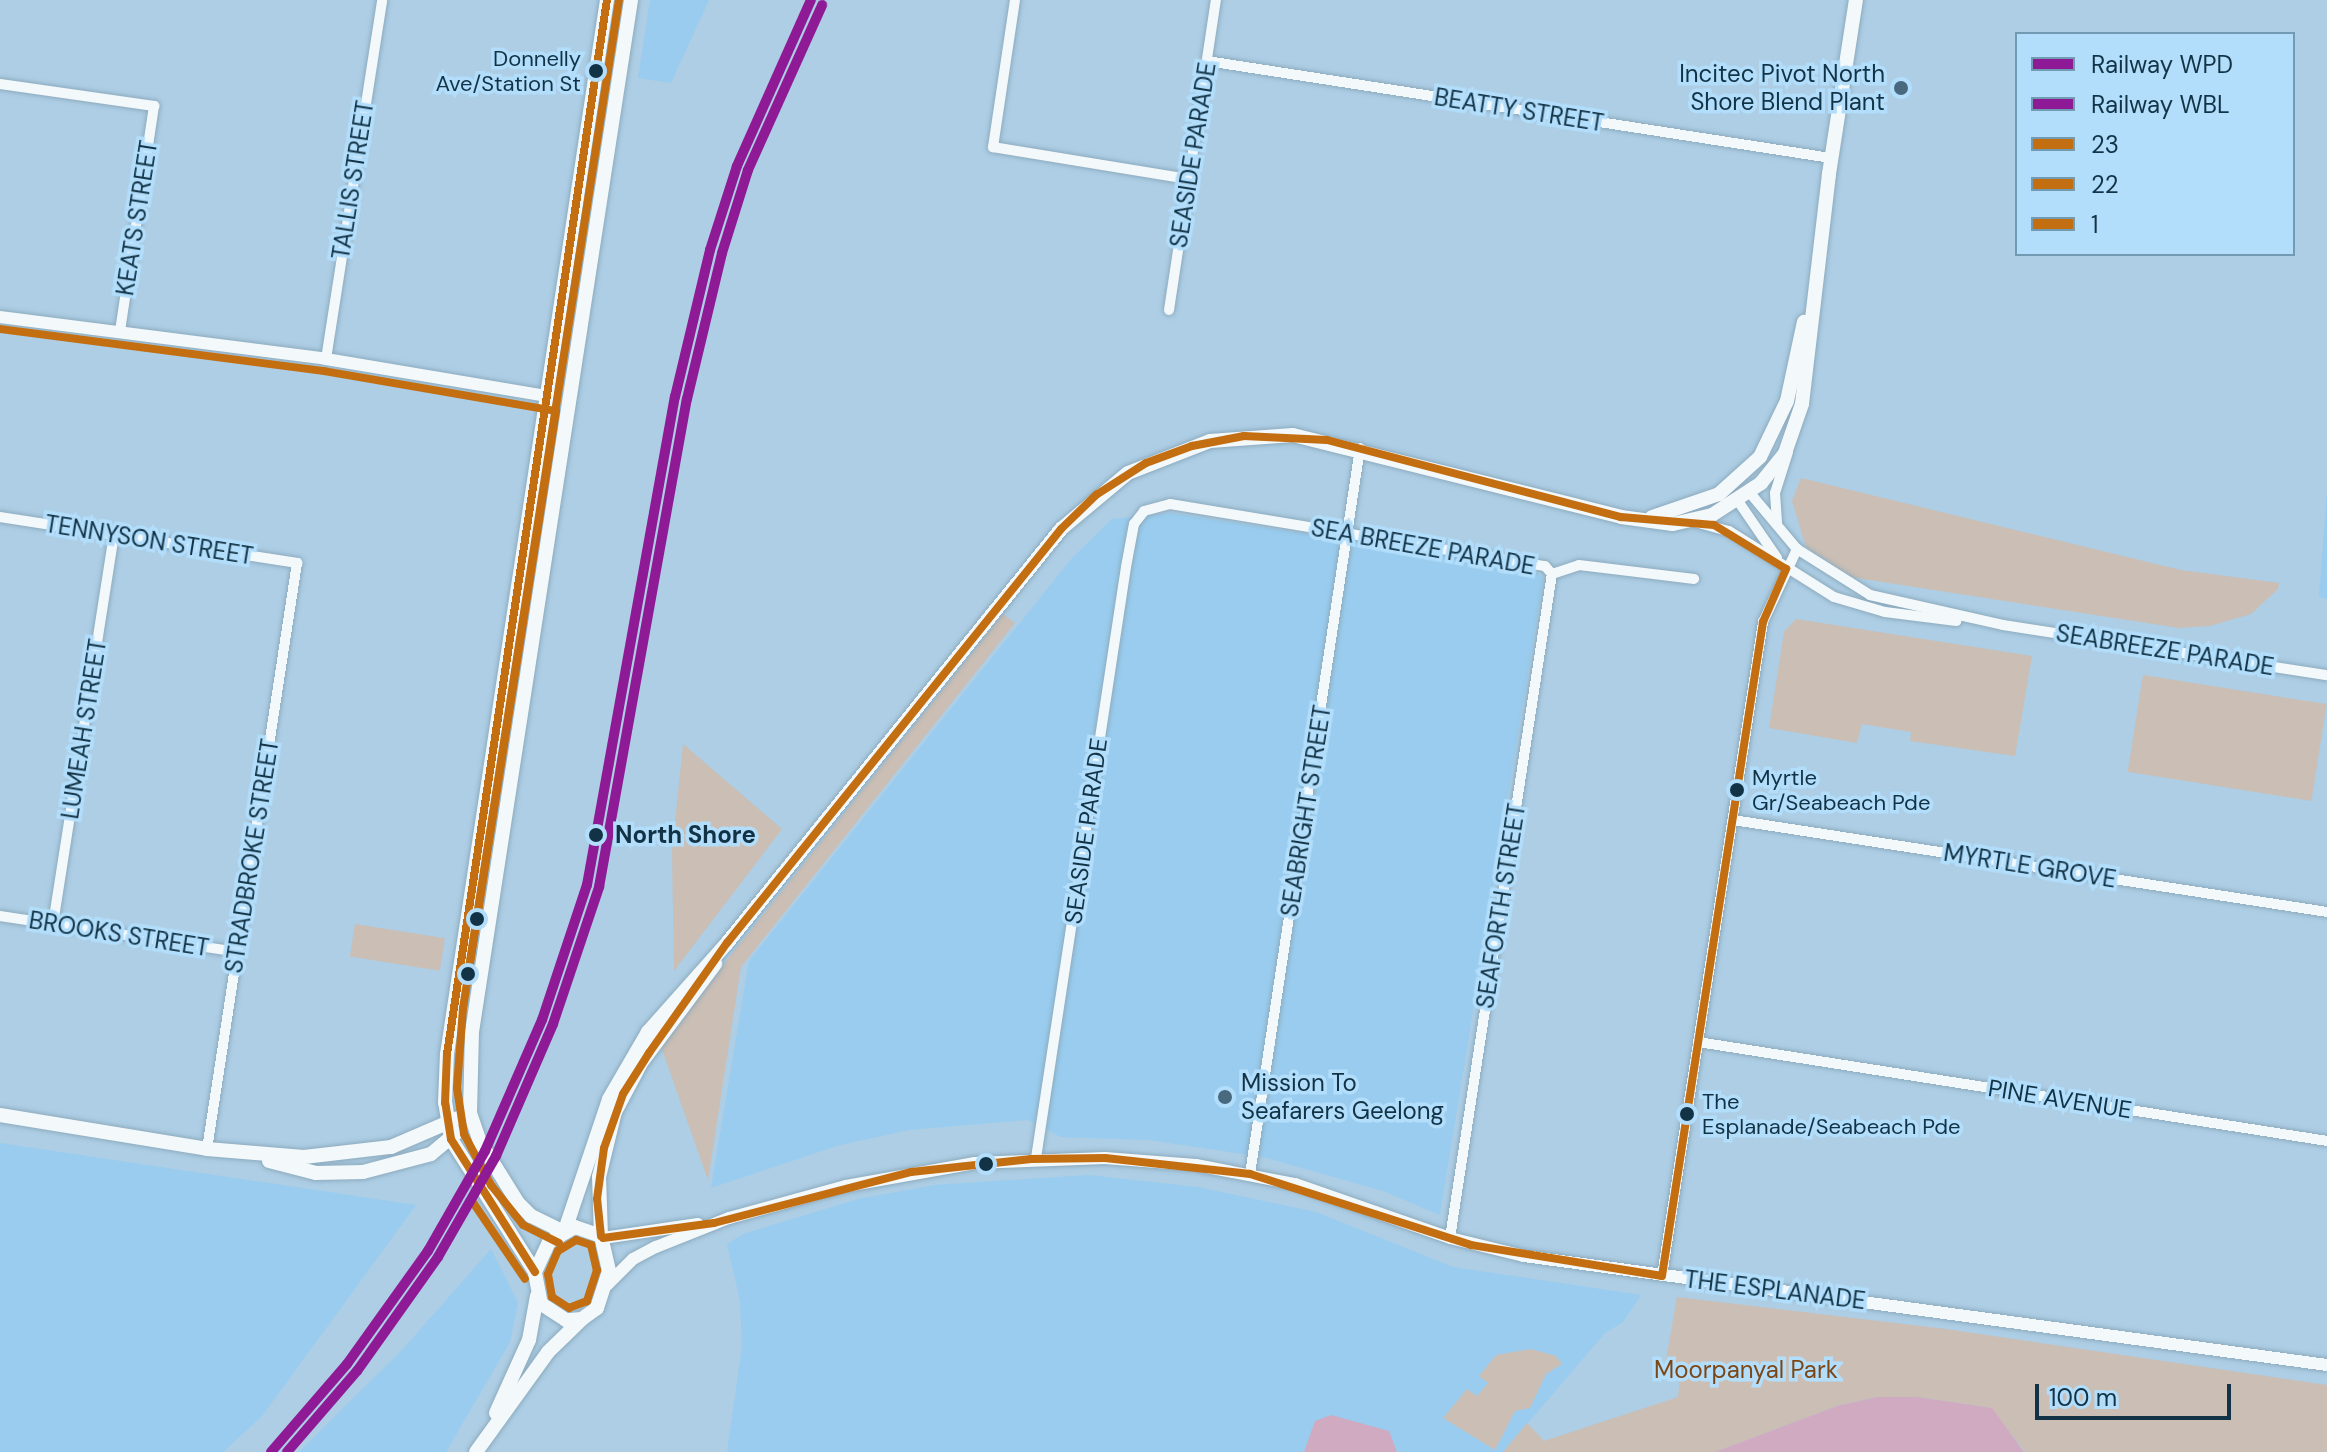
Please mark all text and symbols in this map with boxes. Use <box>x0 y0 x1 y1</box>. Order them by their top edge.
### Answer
legend <box>2015 32 2295 256</box>
place label: Donnelly Ave/Station St <box>435 45 581 96</box>
text: Railway WPD <box>2091 49 2233 80</box>
street label: SEASIDE PARADE <box>1164 60 1222 250</box>
place label: Incitec Pivot North Shore Blend Plant <box>1679 60 1885 116</box>
marker: Donnelly Ave/Station St <box>588 63 604 79</box>
marker: Incitec Pivot North Shore Blend Plant <box>1892 79 1910 97</box>
street label: BEATTY STREET <box>1432 82 1606 138</box>
text: Railway WBL <box>2091 89 2230 120</box>
street label: TALLIS STREET <box>326 98 380 262</box>
text: 23 <box>2091 129 2119 160</box>
street label: KEATS STREET <box>111 138 163 298</box>
text: 22 <box>2091 169 2119 200</box>
text: 1 <box>2091 209 2099 240</box>
street label: TENNYSON STREET <box>43 509 255 571</box>
street label: SEA BREEZE PARADE <box>1309 513 1537 581</box>
street label: SEABREEZE PARADE <box>2054 619 2276 681</box>
street label: LUMEAH STREET <box>56 637 112 821</box>
street label: SEABRIGHT STREET <box>1275 703 1337 919</box>
street label: SEASIDE PARADE <box>1059 736 1113 926</box>
street label: STRADBROKE STREET <box>219 737 285 975</box>
place label: Myrtle Gr/Seabeach Pde <box>1752 764 1930 816</box>
marker: Myrtle Gr/Seabeach Pde <box>1729 782 1745 798</box>
street label: SEAFORTH STREET <box>1471 801 1531 1011</box>
place label: North Shore <box>615 821 756 849</box>
marker: North Shore <box>584 823 608 847</box>
street label: MYRTLE GROVE <box>1942 838 2118 894</box>
street label: BROOKS STREET <box>27 906 211 962</box>
unlabelled marker <box>469 911 485 927</box>
unlabelled marker <box>460 966 476 982</box>
place label: Mission To Seafarers Geelong <box>1241 1069 1444 1125</box>
street label: PINE AVENUE <box>1986 1073 2134 1125</box>
marker: Mission To Seafarers Geelong <box>1216 1088 1234 1106</box>
place label: The Esplanade/Seabeach Pde <box>1702 1088 1961 1140</box>
marker: The Esplanade/Seabeach Pde <box>1679 1106 1695 1122</box>
unlabelled marker <box>978 1156 994 1172</box>
street label: THE ESPLANADE <box>1683 1265 1867 1315</box>
park label: Moorpanyal Park <box>1654 1356 1838 1384</box>
scale bar <box>2039 1368 2235 1418</box>
text: 100 m <box>2049 1382 2117 1413</box>

